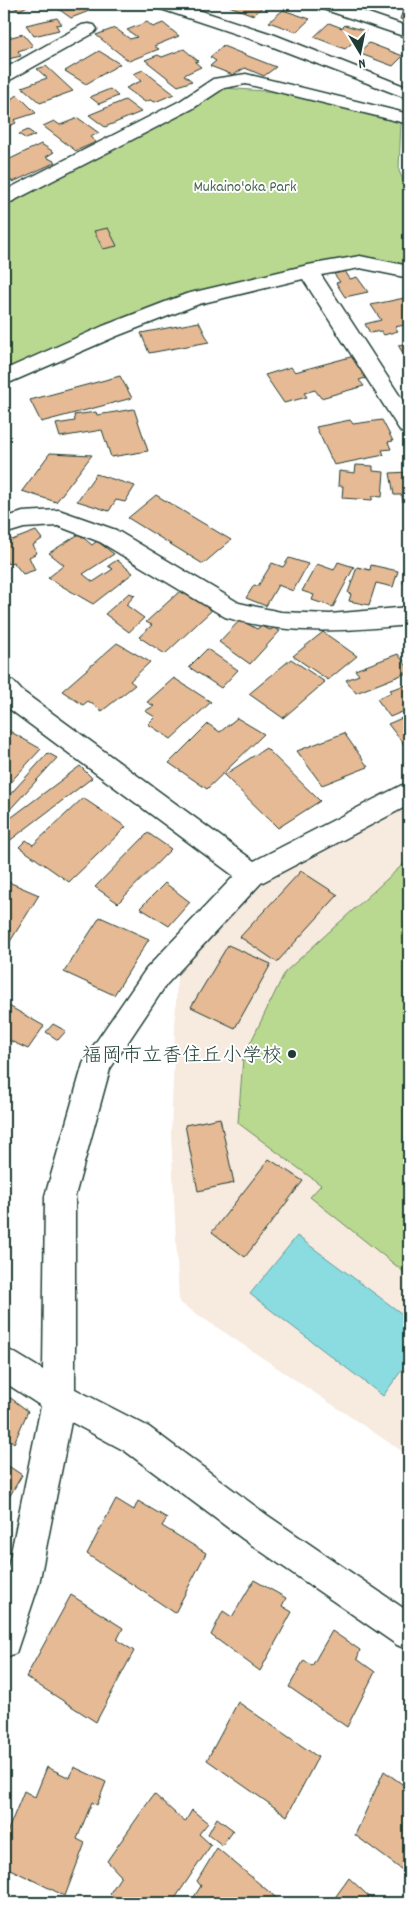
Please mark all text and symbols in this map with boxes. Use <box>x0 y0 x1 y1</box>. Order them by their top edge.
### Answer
north arrow <box>336 28 386 78</box>
text: N <box>357 52 367 73</box>
park label: Mukaino'oka Park <box>193 176 297 199</box>
place label: 福岡市立香住丘小学校 <box>82 1043 282 1071</box>
marker: 福岡市立香住丘小学校 <box>286 1048 298 1060</box>

